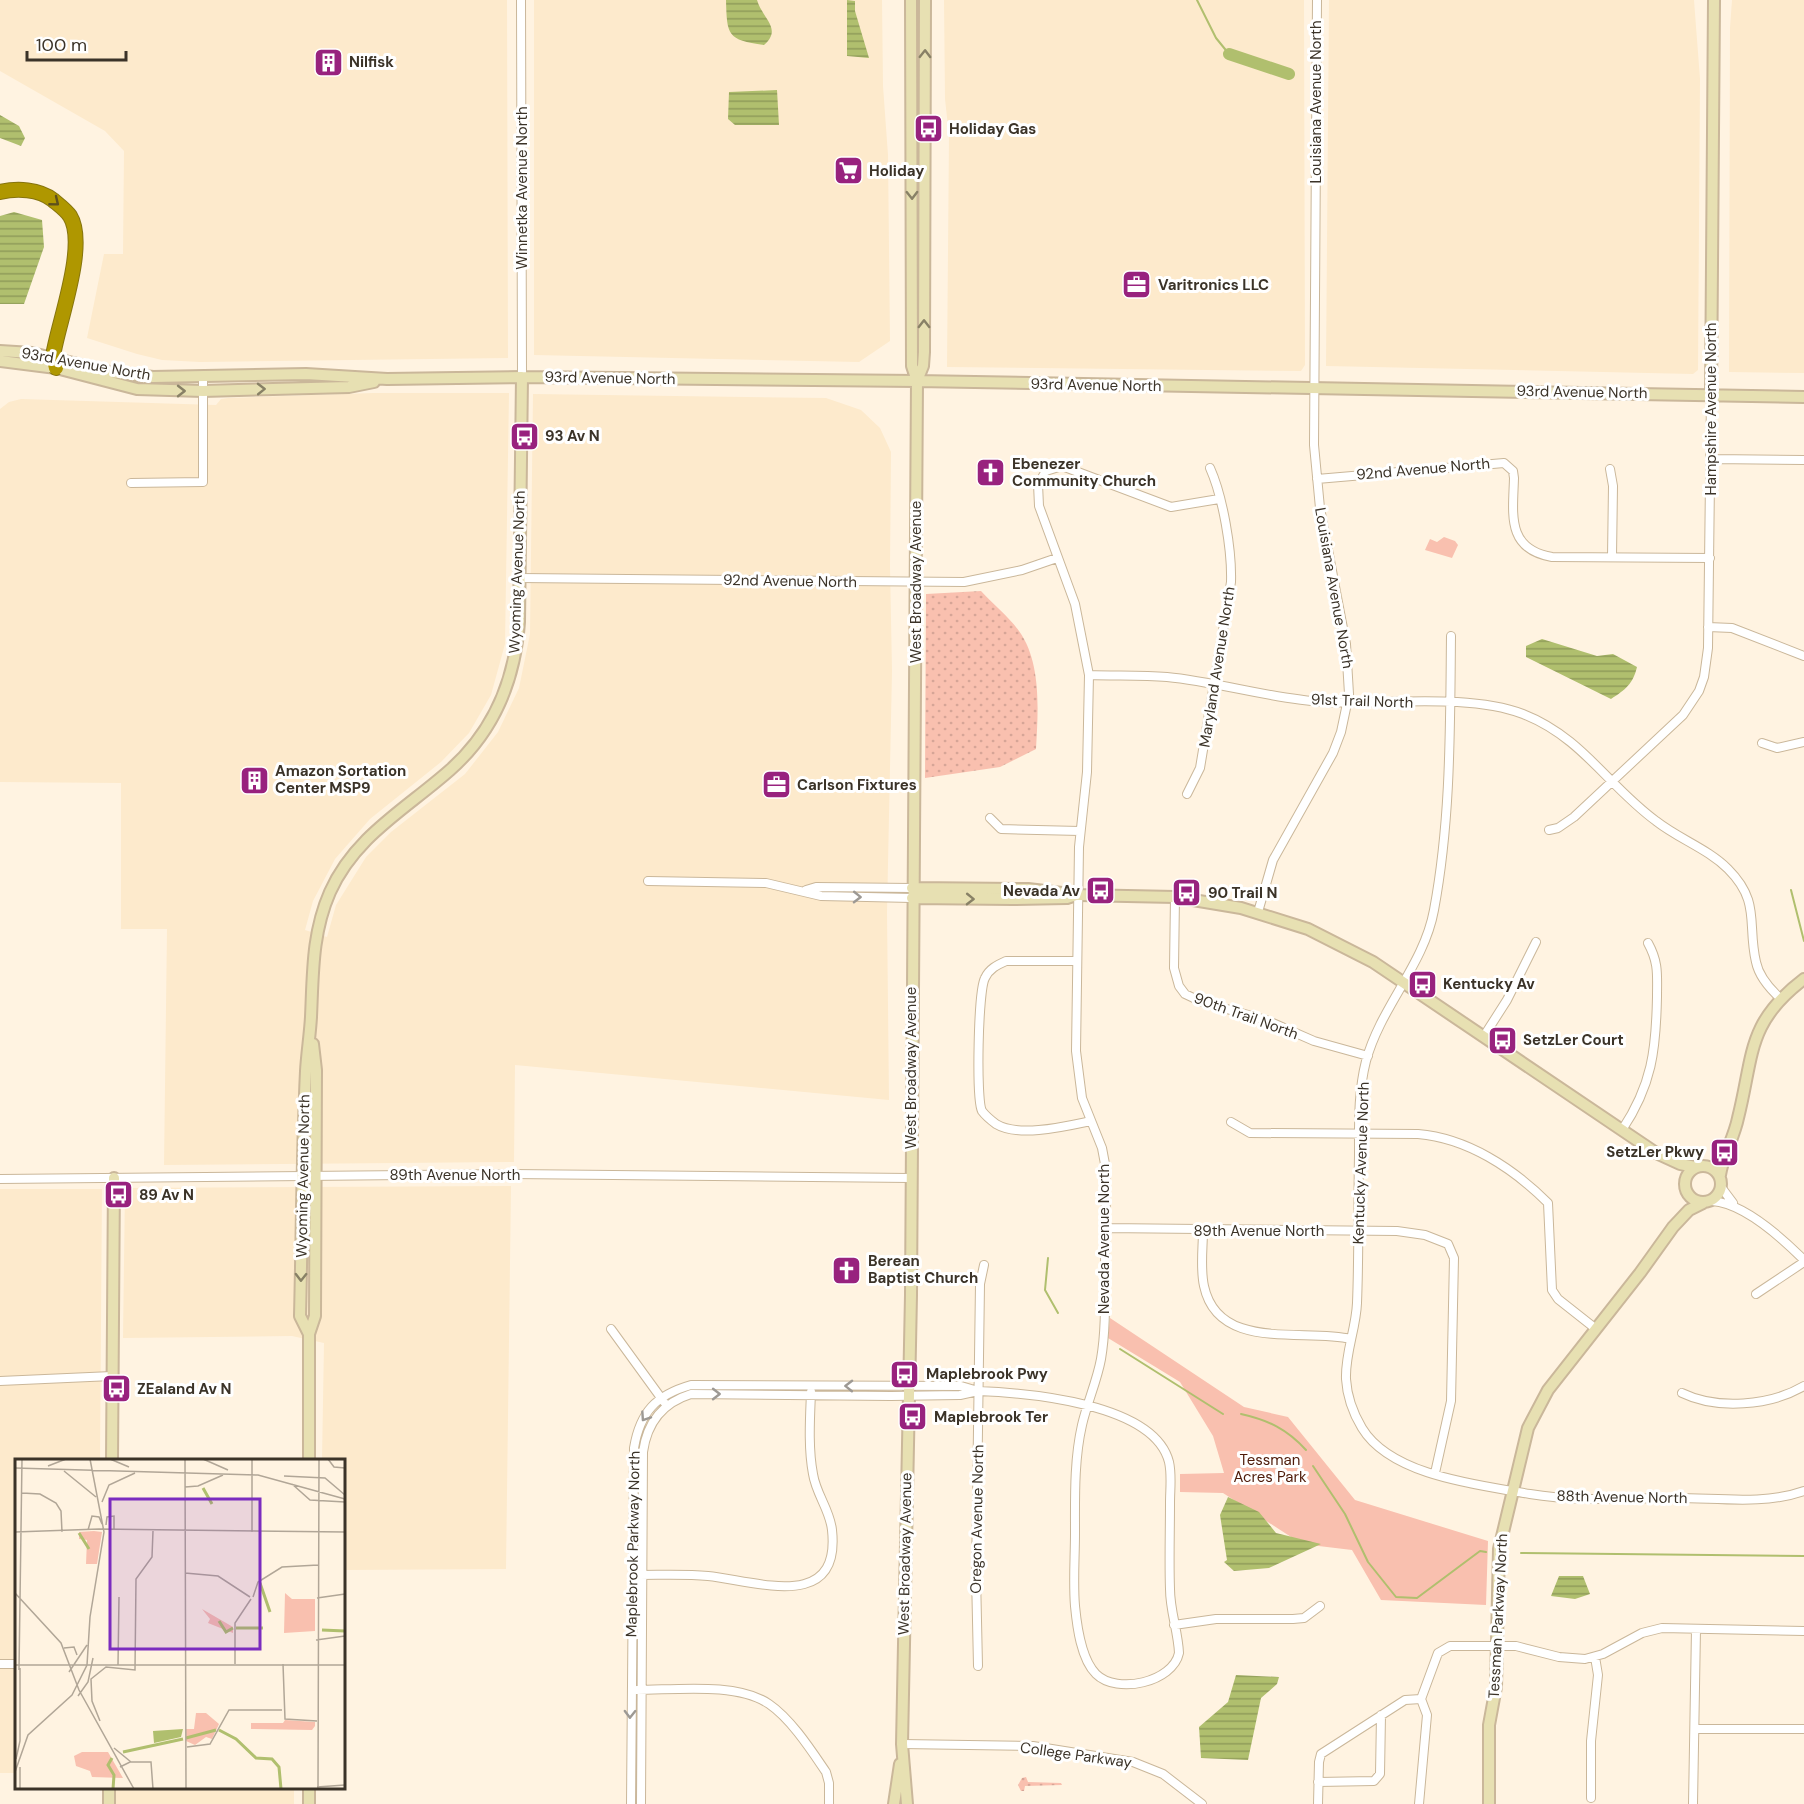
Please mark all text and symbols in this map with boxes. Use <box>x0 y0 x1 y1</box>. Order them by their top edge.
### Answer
street label: Louisiana Avenue North <box>1306 20 1326 184</box>
scale bar <box>27 24 126 62</box>
text: 100 m <box>36 33 87 57</box>
building icon: Nilfisk <box>312 46 344 78</box>
one-way arrow <box>919 49 931 58</box>
place label: Nilfisk <box>349 52 394 72</box>
street label: Winnetka Avenue North <box>512 106 532 270</box>
bus stop icon: Holiday Gas <box>912 113 944 145</box>
place label: Holiday Gas <box>949 119 1036 139</box>
supermarket icon: Holiday <box>832 155 864 187</box>
place label: Holiday <box>869 161 924 181</box>
one-way arrow <box>906 191 918 200</box>
one-way arrow <box>48 195 59 206</box>
office icon: Varitronics LLC <box>1121 269 1153 301</box>
place label: Varitronics LLC <box>1158 275 1269 295</box>
one-way arrow <box>918 320 930 329</box>
street label: Hampshire Avenue North <box>1701 323 1721 495</box>
street label: 93rd Avenue North <box>20 343 152 385</box>
street label: 93rd Avenue North <box>544 367 676 389</box>
street label: 93rd Avenue North <box>1030 374 1162 396</box>
street label: 93rd Avenue North <box>1516 381 1648 403</box>
one-way arrow <box>257 383 266 396</box>
one-way arrow <box>177 385 186 397</box>
bus stop icon: 93 Av N <box>508 420 540 452</box>
place label: 93 Av N <box>545 426 600 446</box>
street label: 92nd Avenue North <box>1355 453 1491 485</box>
place label: Ebenezer Community Church <box>1012 454 1156 491</box>
church icon: Ebenezer Community Church <box>975 457 1007 489</box>
street label: Wyoming Avenue North <box>504 490 530 654</box>
street label: West Broadway Avenue <box>906 501 926 663</box>
street label: Louisiana Avenue North <box>1310 506 1358 670</box>
street label: 92nd Avenue North <box>723 570 857 592</box>
street label: Maryland Avenue North <box>1194 585 1240 749</box>
street label: 91st Trail North <box>1310 689 1414 713</box>
place label: Amazon Sortation Center MSP9 <box>275 761 406 798</box>
building icon: Amazon Sortation Center MSP9 <box>238 764 270 796</box>
office icon: Carlson Fixtures <box>760 769 792 801</box>
place label: Carlson Fixtures <box>797 775 917 795</box>
bus stop icon: Nevada Av <box>1085 875 1117 907</box>
bus stop icon: 90 Trail N <box>1171 877 1203 909</box>
place label: Nevada Av <box>1003 881 1081 901</box>
place label: 90 Trail N <box>1208 883 1277 903</box>
one-way arrow <box>853 891 862 903</box>
one-way arrow <box>966 893 975 905</box>
bus stop icon: Kentucky Av <box>1406 968 1438 1000</box>
place label: Kentucky Av <box>1443 974 1535 994</box>
street label: West Broadway Avenue <box>901 987 921 1149</box>
street label: 90th Trail North <box>1191 988 1301 1044</box>
bus stop icon: SetzLer Court <box>1486 1024 1518 1056</box>
place label: SetzLer Court <box>1523 1030 1624 1050</box>
street label: Kentucky Avenue North <box>1348 1081 1374 1245</box>
street label: Wyoming Avenue North <box>292 1094 314 1258</box>
bus stop icon: SetzLer Pkwy <box>1709 1136 1741 1168</box>
place label: SetzLer Pkwy <box>1606 1142 1704 1162</box>
street label: Nevada Avenue North <box>1094 1164 1114 1314</box>
street label: 89th Avenue North <box>390 1165 520 1185</box>
bus stop icon: 89 Av N <box>102 1179 134 1211</box>
place label: 89 Av N <box>139 1185 194 1205</box>
street label: 89th Avenue North <box>1194 1221 1324 1241</box>
place label: Berean Baptist Church <box>868 1251 978 1288</box>
church icon: Berean Baptist Church <box>831 1254 863 1286</box>
one-way arrow <box>295 1273 307 1282</box>
bus stop icon: Maplebrook Pwy <box>889 1358 921 1390</box>
place label: Maplebrook Pwy <box>926 1364 1048 1384</box>
bus stop icon: ZEaland Av N <box>100 1373 132 1405</box>
place label: ZEaland Av N <box>137 1379 231 1399</box>
one-way arrow <box>845 1380 854 1392</box>
one-way arrow <box>711 1388 720 1400</box>
bus stop icon: Maplebrook Ter <box>897 1401 929 1433</box>
place label: Maplebrook Ter <box>934 1407 1048 1427</box>
one-way arrow <box>641 1410 652 1421</box>
street label: Oregon Avenue North <box>966 1444 988 1594</box>
park label: Tessman Acres Park <box>1233 1450 1307 1487</box>
street label: Maplebrook Parkway North <box>621 1451 645 1637</box>
inset map <box>15 1459 345 1789</box>
street label: West Broadway Avenue <box>894 1473 916 1635</box>
street label: 88th Avenue North <box>1556 1486 1688 1508</box>
street label: Tessman Parkway North <box>1484 1533 1512 1699</box>
one-way arrow <box>624 1710 637 1719</box>
street label: College Parkway <box>1019 1737 1134 1773</box>

